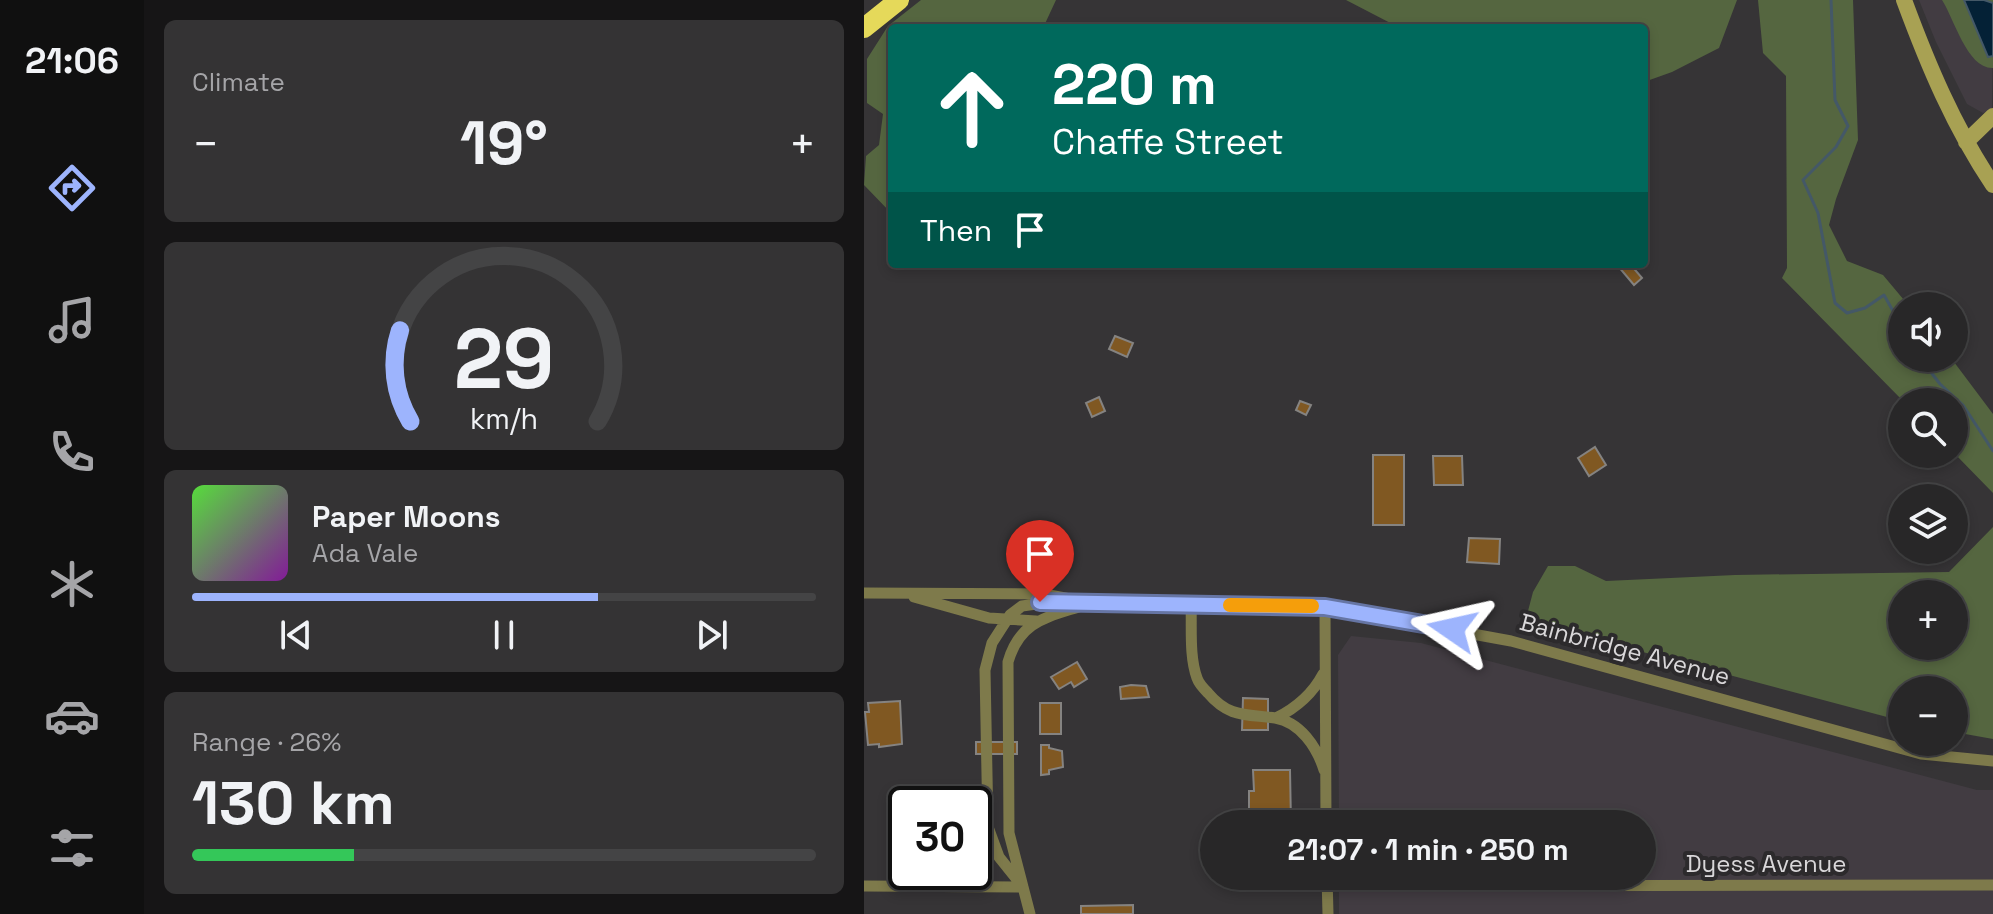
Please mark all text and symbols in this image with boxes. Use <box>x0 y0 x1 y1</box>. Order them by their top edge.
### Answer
text: 21:06 <box>25 38 119 84</box>
text: 220 m <box>1052 49 1217 120</box>
icon: ahead <box>920 56 1024 160</box>
text: Climate <box>192 65 285 99</box>
text: 19° <box>460 105 548 182</box>
text: − <box>192 116 219 172</box>
text: + <box>789 116 816 172</box>
text: Chaffe Street <box>1052 119 1284 165</box>
icon: directions <box>44 160 100 216</box>
icon: arrive <box>1008 208 1052 252</box>
text: Then <box>920 211 992 250</box>
icon: music <box>44 292 100 348</box>
map controls <box>1888 292 1968 756</box>
button: sound <box>1888 292 1968 372</box>
text: 29 <box>454 306 554 412</box>
button: search <box>1888 388 1968 468</box>
text: km/h <box>470 401 538 437</box>
icon: phone <box>44 424 100 480</box>
button: layers <box>1888 484 1968 564</box>
text: Paper Moons <box>312 497 501 536</box>
pin <box>1006 520 1074 602</box>
icon: arrive <box>1018 532 1062 576</box>
text: Ada Vale <box>312 536 418 570</box>
icon: climate <box>44 556 100 612</box>
button: + <box>1888 580 1968 660</box>
position arrow <box>1410 587 1494 671</box>
street label: Bainbridge Avenue <box>1517 606 1733 692</box>
icon: previous <box>274 613 318 657</box>
icon: pause <box>482 613 526 657</box>
icon: next <box>690 613 734 657</box>
button: − <box>1888 676 1968 756</box>
icon: car <box>44 688 100 744</box>
text: Range · 26% <box>192 725 341 759</box>
text: 130 km <box>192 765 395 842</box>
speed limit sign: 30 <box>888 786 992 890</box>
icon: filters <box>44 820 100 876</box>
text: 21:07 · 1 min · 250 m <box>1287 830 1569 869</box>
street label: Dyess Avenue <box>1686 848 1846 879</box>

